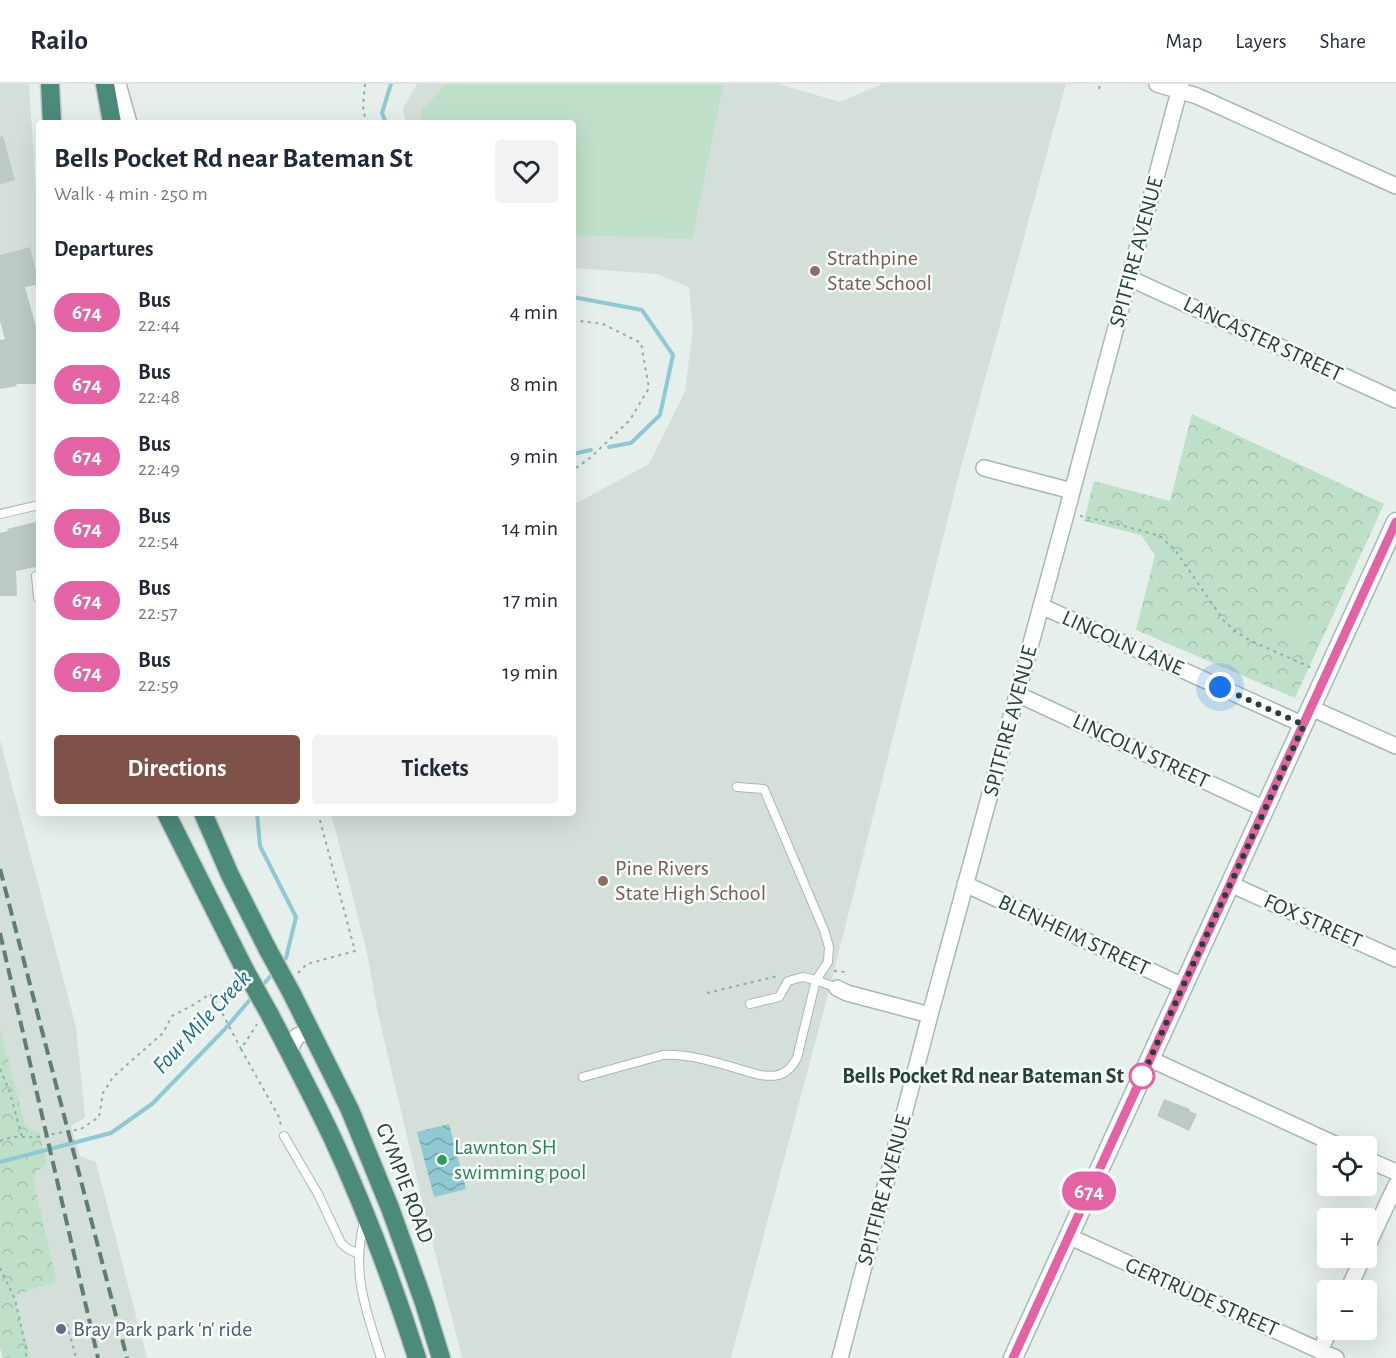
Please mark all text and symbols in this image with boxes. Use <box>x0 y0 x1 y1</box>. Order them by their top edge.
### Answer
text: Railo <box>30 27 88 55</box>
text: Map <box>1166 31 1202 52</box>
text: Layers <box>1235 31 1286 52</box>
text: Share <box>1319 31 1366 52</box>
button: heart <box>495 140 558 203</box>
text: Bells Pocket Rd near Bateman St <box>54 145 413 173</box>
street label: SPITFIRE AVENUE <box>1105 174 1167 330</box>
text: Walk · 4 min · 250 m <box>54 184 208 204</box>
text: Departures <box>54 238 154 260</box>
place label: Strathpine State School <box>827 247 932 294</box>
marker: Strathpine State School <box>808 264 822 278</box>
text: Bus <box>138 289 171 311</box>
street label: LANCASTER STREET <box>1180 292 1346 386</box>
text: 4 min <box>510 301 558 323</box>
text: 674 <box>72 302 102 323</box>
text: 22:44 <box>138 315 180 335</box>
text: Bus <box>138 361 171 383</box>
text: 8 min <box>510 373 558 395</box>
text: 674 <box>72 374 102 395</box>
text: 22:48 <box>138 387 180 407</box>
text: Bus <box>138 433 171 455</box>
text: 9 min <box>510 445 558 467</box>
text: 674 <box>72 446 102 467</box>
text: 22:49 <box>138 459 180 479</box>
text: Bus <box>138 505 171 527</box>
text: 14 min <box>502 517 558 539</box>
text: 674 <box>72 518 102 539</box>
text: 22:54 <box>138 531 179 551</box>
text: Bus <box>138 577 171 599</box>
text: 17 min <box>503 589 558 611</box>
text: 674 <box>72 590 102 611</box>
text: 22:57 <box>138 603 177 623</box>
street label: LINCOLN LANE <box>1059 606 1187 680</box>
street label: SPITFIRE AVENUE <box>979 643 1041 799</box>
text: Bus <box>138 649 171 671</box>
text: 19 min <box>502 661 558 683</box>
text: 674 <box>72 662 102 683</box>
your location <box>1205 672 1235 702</box>
text: 22:59 <box>138 675 179 695</box>
street label: LINCOLN STREET <box>1069 710 1213 792</box>
button: Directions <box>54 735 300 804</box>
button: Tickets <box>312 735 558 804</box>
place label: Pine Rivers State High School <box>615 857 766 904</box>
marker: Pine Rivers State High School <box>596 874 610 888</box>
street label: BLENHEIM STREET <box>995 890 1153 980</box>
street label: FOX STREET <box>1261 890 1366 952</box>
water label: Four Mile Creek <box>148 966 256 1078</box>
marker: Bells Pocket Rd near Bateman St <box>1129 1063 1155 1089</box>
place label: Bells Pocket Rd near Bateman St <box>842 1065 1125 1087</box>
street label: SPITFIRE AVENUE <box>853 1112 915 1268</box>
street label: GYMPIE ROAD <box>372 1120 438 1246</box>
place label: Lawnton SH swimming pool <box>454 1136 587 1183</box>
map controls <box>1317 1136 1377 1340</box>
button: locate <box>1317 1136 1377 1196</box>
marker: Lawnton SH swimming pool <box>435 1153 449 1167</box>
line badge: 674 <box>1054 1172 1124 1210</box>
text: 674 <box>1074 1181 1104 1202</box>
button: + <box>1317 1208 1377 1268</box>
street label: GERTRUDE STREET <box>1122 1253 1282 1341</box>
button: − <box>1317 1280 1377 1340</box>
place label: Bray Park park 'n' ride <box>73 1318 252 1340</box>
marker: Bray Park park 'n' ride <box>54 1322 68 1336</box>

